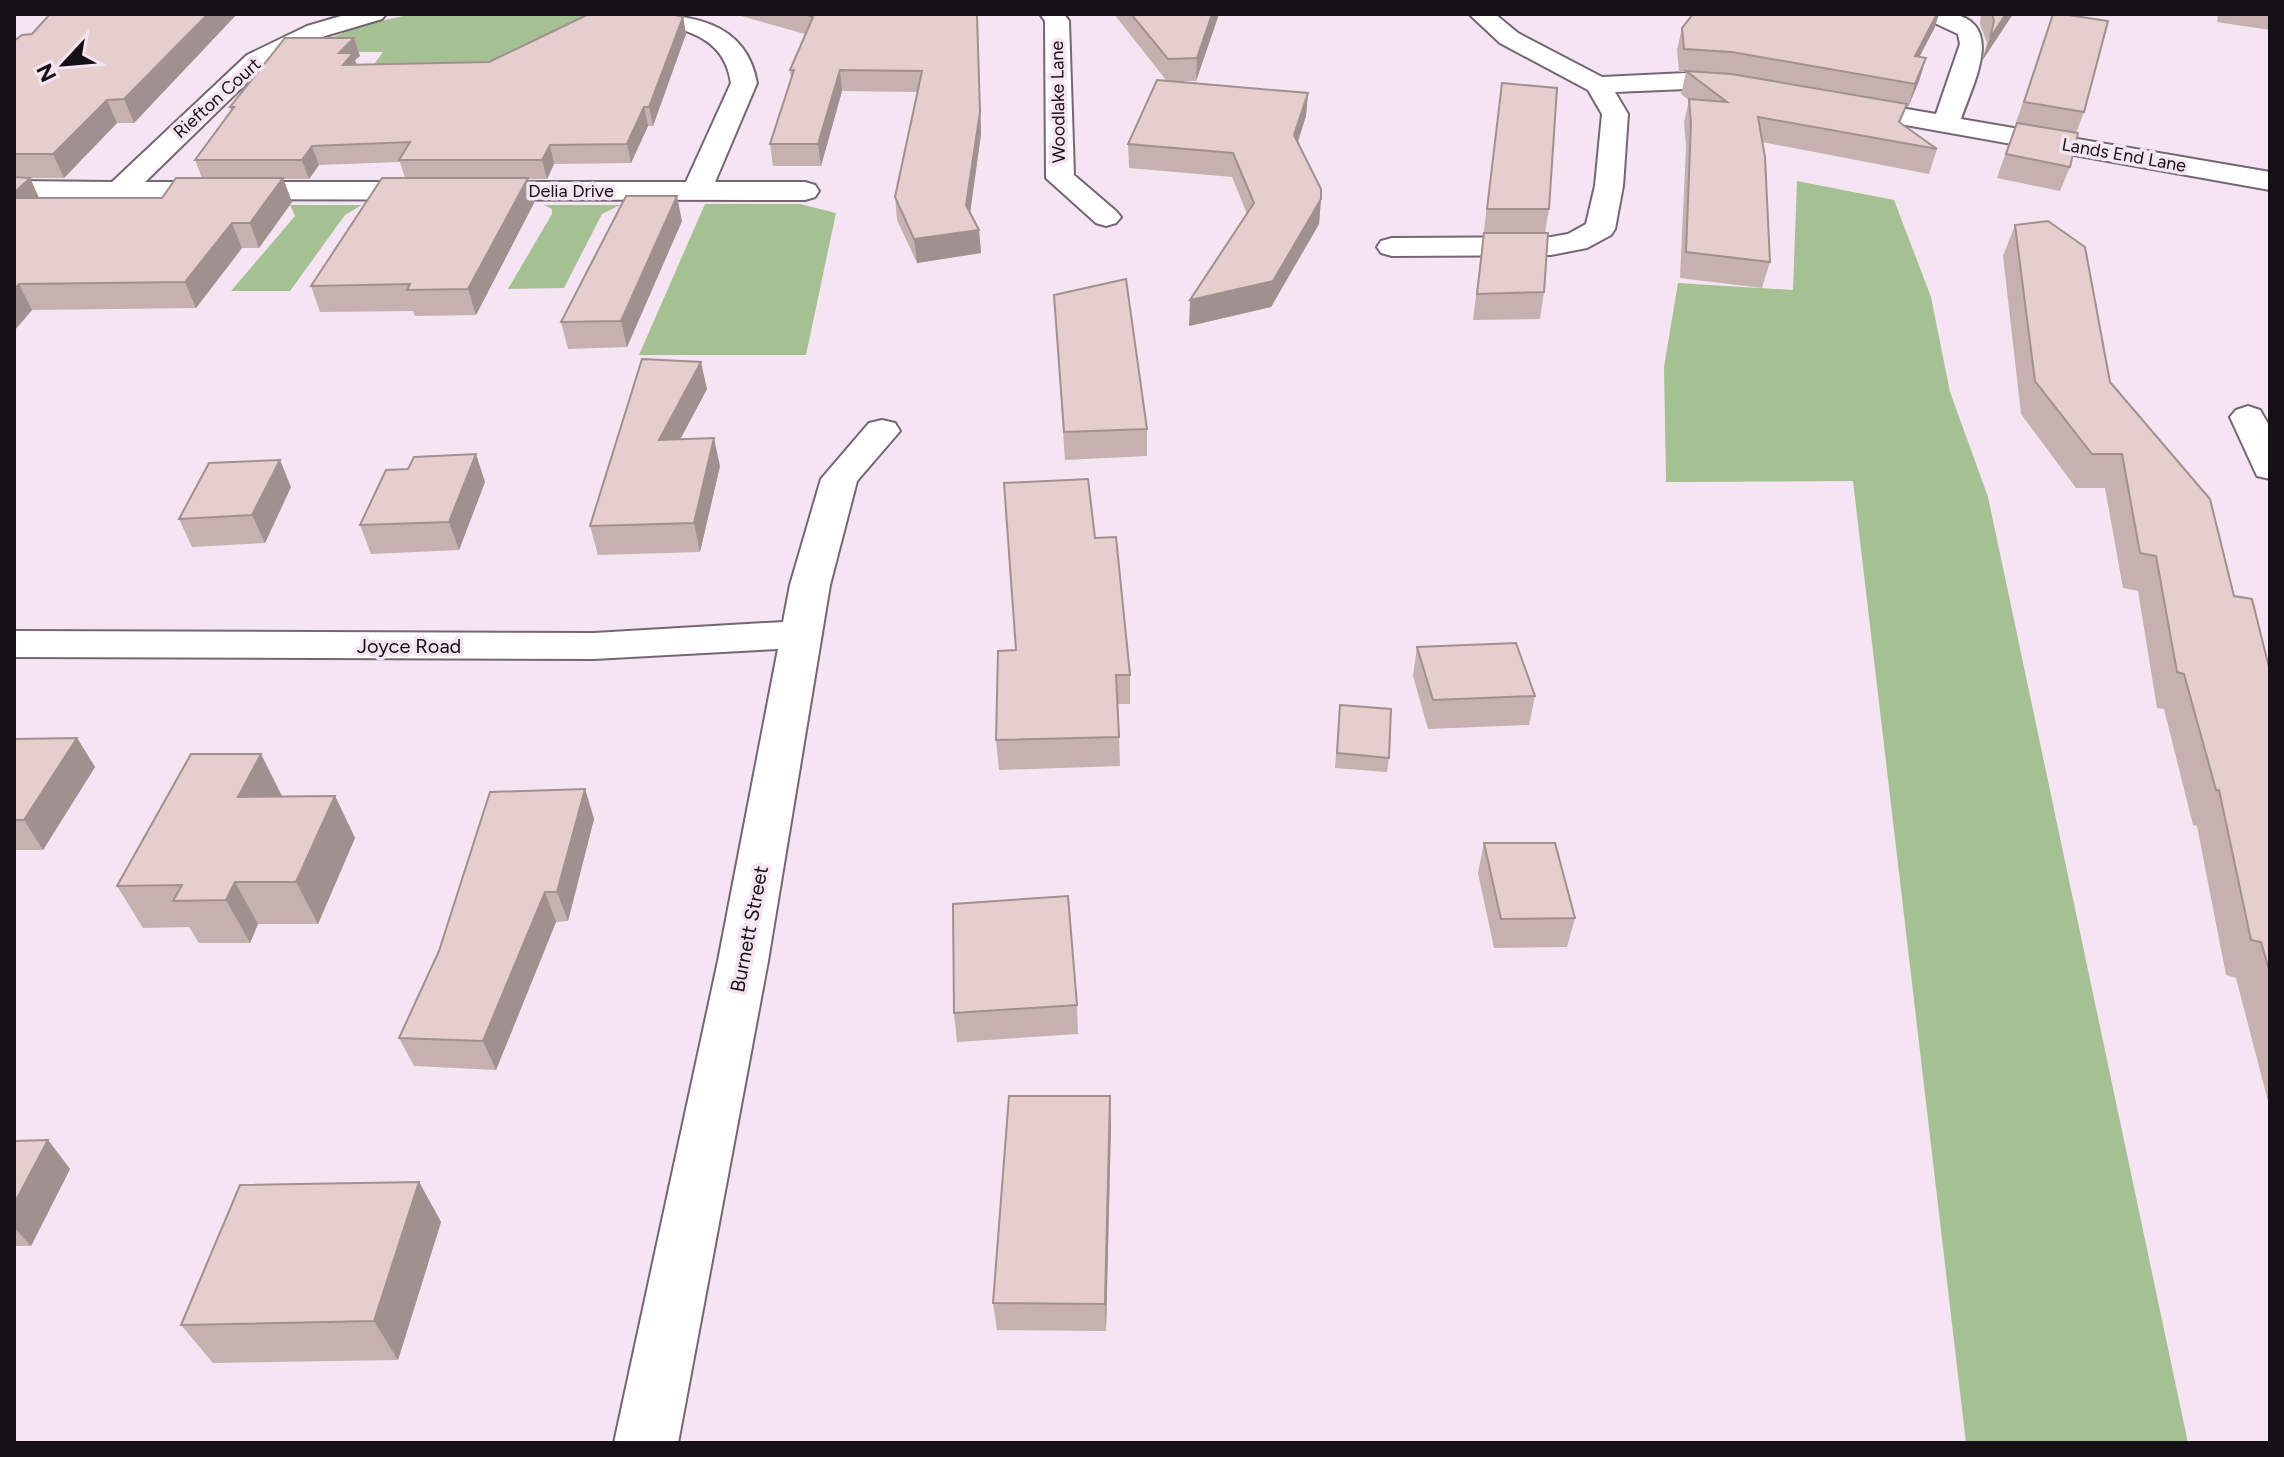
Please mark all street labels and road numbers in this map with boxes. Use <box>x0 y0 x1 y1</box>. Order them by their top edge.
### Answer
street label: Woodlake Lane <box>1046 40 1070 163</box>
street label: Riefton Court <box>169 53 265 143</box>
street label: Lands End Lane <box>2060 133 2188 177</box>
street label: Delia Drive <box>528 180 614 202</box>
street label: Joyce Road <box>357 634 461 658</box>
street label: Burnett Street <box>725 864 773 994</box>

